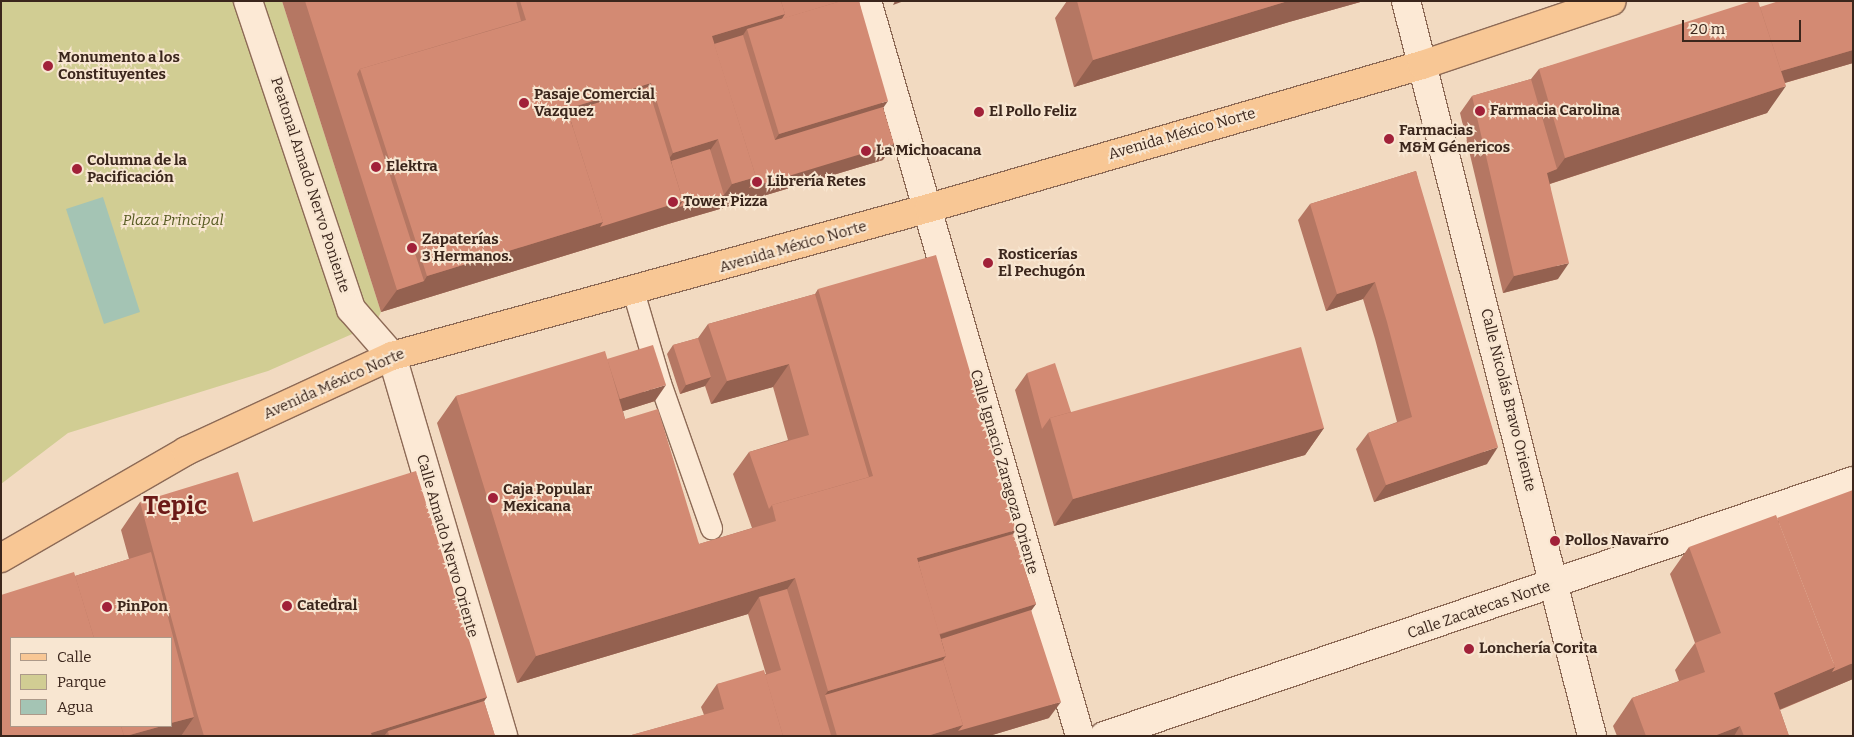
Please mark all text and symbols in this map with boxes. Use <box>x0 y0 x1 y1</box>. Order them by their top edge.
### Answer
scale bar <box>1684 10 1803 42</box>
text: 20 m <box>1690 20 1725 38</box>
place label: Monumento a los Constituyentes <box>58 48 180 83</box>
marker: Monumento a los Constituyentes <box>42 60 54 72</box>
street label: Peatonal Amado Nervo Poniente <box>267 75 353 295</box>
place label: Pasaje Comercial Vazquez <box>534 85 655 120</box>
marker: Pasaje Comercial Vazquez <box>518 97 530 109</box>
place label: Farmacia Carolina <box>1490 102 1620 120</box>
place label: El Pollo Feliz <box>989 103 1077 121</box>
street label: Avenida México Norte <box>1106 104 1258 164</box>
marker: Farmacia Carolina <box>1474 105 1486 117</box>
marker: El Pollo Feliz <box>973 106 985 118</box>
place label: Farmacias M&M Génericos <box>1399 121 1510 156</box>
marker: Farmacias M&M Génericos <box>1383 133 1395 145</box>
place label: La Michoacana <box>876 142 981 160</box>
marker: La Michoacana <box>860 145 872 157</box>
place label: Columna de la Pacificación <box>87 151 187 186</box>
place label: Elektra <box>386 158 438 176</box>
marker: Elektra <box>370 161 382 173</box>
marker: Columna de la Pacificación <box>71 163 83 175</box>
place label: Librería Retes <box>767 173 866 191</box>
marker: Librería Retes <box>751 176 763 188</box>
place label: Tower Pizza <box>683 193 768 211</box>
marker: Tower Pizza <box>667 196 679 208</box>
park label: Plaza Principal <box>122 212 224 230</box>
street label: Avenida México Norte <box>717 217 869 277</box>
place label: Zapaterías 3 Hermanos. <box>422 230 512 265</box>
marker: Zapaterías 3 Hermanos. <box>406 242 418 254</box>
place label: Rosticerías El Pechugón <box>998 245 1085 280</box>
marker: Rosticerías El Pechugón <box>982 257 994 269</box>
street label: Calle Nicolás Bravo Oriente <box>1477 307 1539 493</box>
street label: Avenida México Norte <box>261 345 407 423</box>
street label: Calle Ignacio Zaragoza Oriente <box>966 368 1042 576</box>
street label: Calle Amado Nervo Oriente <box>412 452 482 640</box>
place label: Caja Popular Mexicana <box>503 480 592 515</box>
district label: Tepic <box>143 491 207 521</box>
marker: Caja Popular Mexicana <box>487 492 499 504</box>
place label: Pollos Navarro <box>1565 532 1669 550</box>
marker: Pollos Navarro <box>1549 535 1561 547</box>
street label: Calle Zacatecas Norte <box>1405 577 1553 643</box>
place label: Catedral <box>297 597 357 615</box>
place label: PinPon <box>117 598 168 616</box>
marker: Catedral <box>281 600 293 612</box>
marker: PinPon <box>101 601 113 613</box>
legend <box>10 637 172 727</box>
place label: Lonchería Corita <box>1479 640 1597 658</box>
marker: Lonchería Corita <box>1463 643 1475 655</box>
text: Calle <box>57 648 91 666</box>
text: Parque <box>57 673 106 691</box>
text: Agua <box>57 698 93 716</box>

